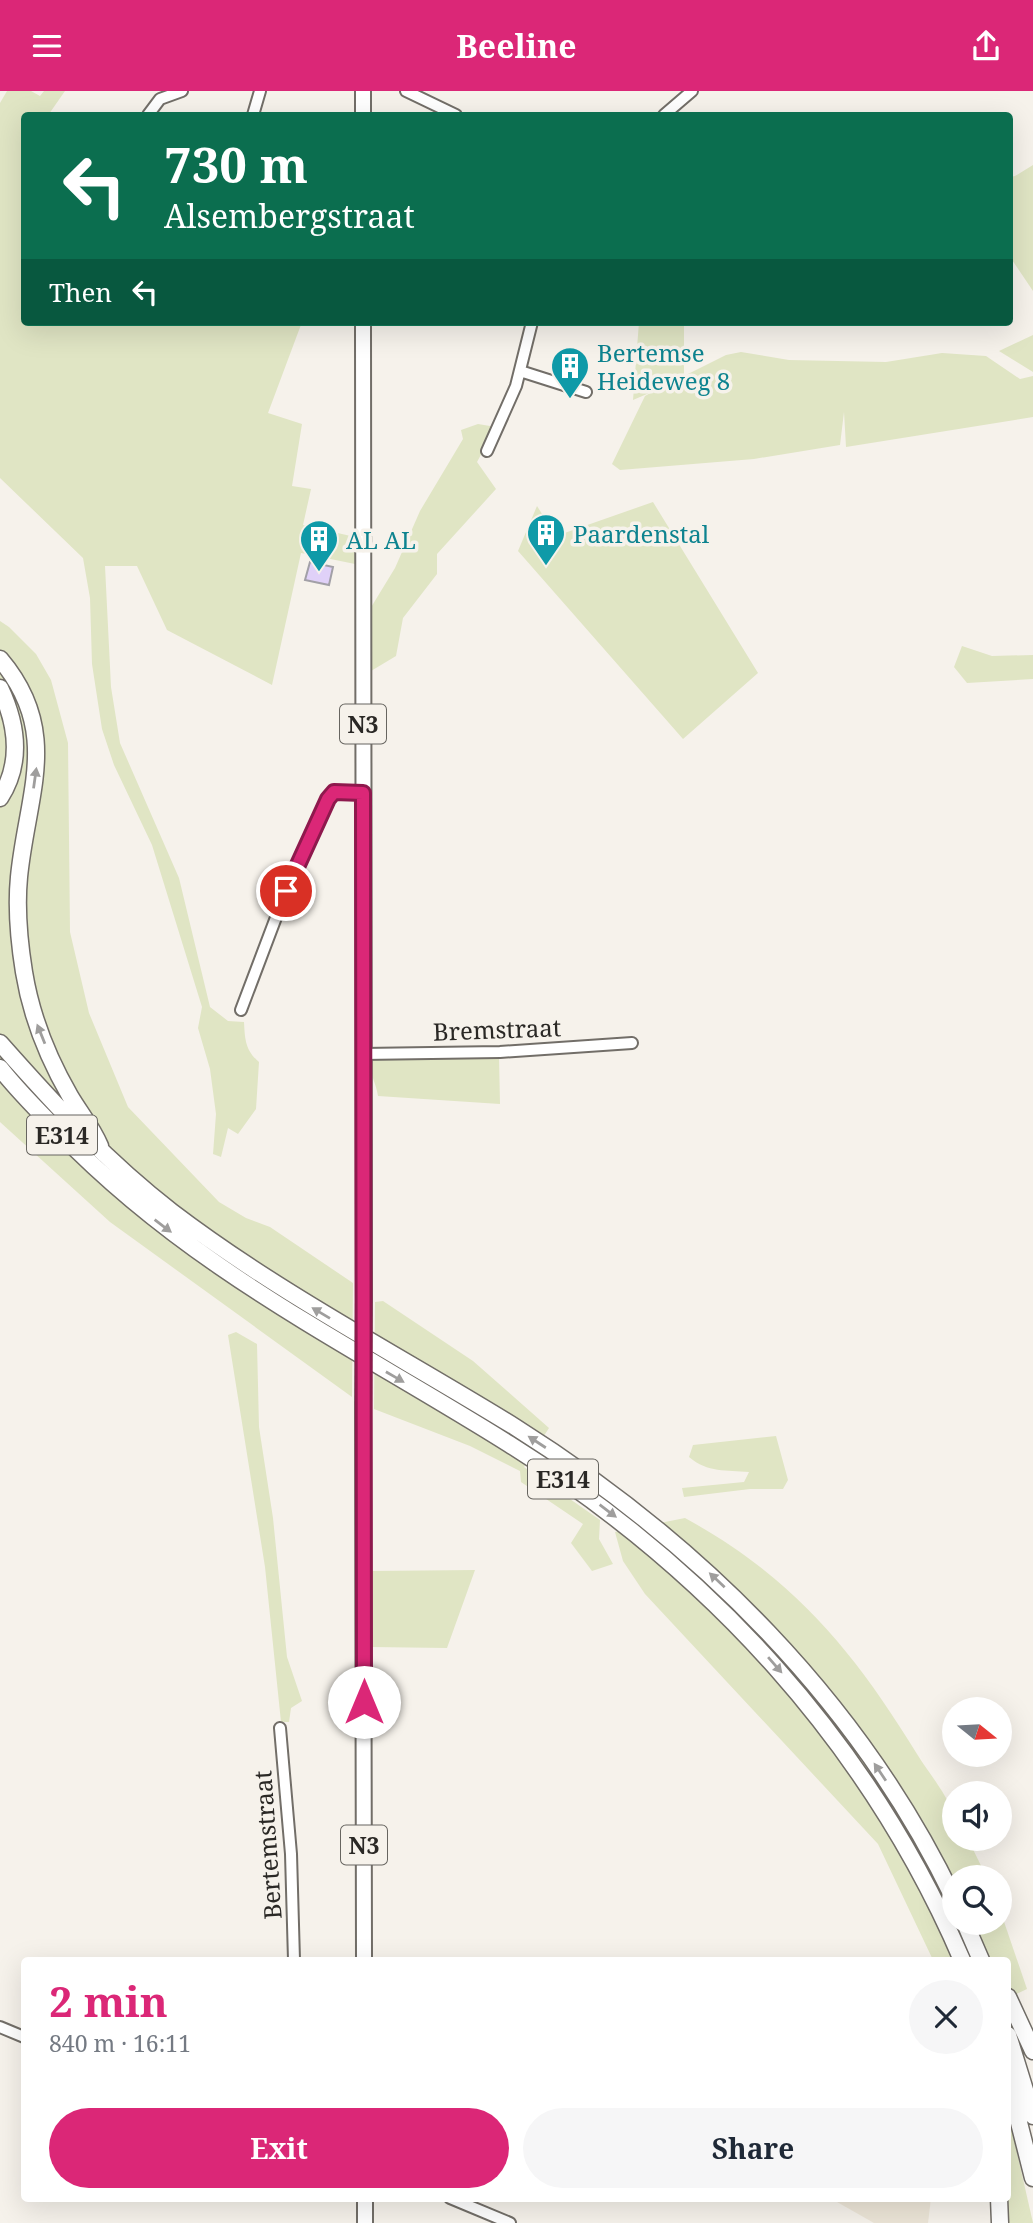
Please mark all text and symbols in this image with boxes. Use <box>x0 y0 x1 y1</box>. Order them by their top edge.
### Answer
text: Beeline <box>456 24 577 67</box>
icon: menu <box>28 27 66 65</box>
icon: share <box>967 27 1005 65</box>
text: 730 m <box>164 131 308 197</box>
icon: left <box>49 140 140 231</box>
text: Alsembergstraat <box>164 194 415 237</box>
icon: left <box>126 273 164 311</box>
text: Then <box>49 274 112 310</box>
place label: Bertemse Heideweg 8 <box>597 336 730 397</box>
building icon: Bertemse Heideweg 8 <box>549 345 591 400</box>
building icon: Paardenstal <box>525 512 567 567</box>
place label: Paardenstal <box>573 517 710 550</box>
building icon: AL AL <box>298 518 340 573</box>
place label: AL AL <box>346 523 416 556</box>
road number: N3 <box>340 705 386 743</box>
one-way arrow <box>29 767 40 789</box>
pin <box>256 861 316 921</box>
icon: arrive <box>267 872 305 910</box>
street label: Bremstraat <box>432 1010 562 1048</box>
one-way arrow <box>36 1023 47 1044</box>
road number: E314 <box>27 1115 97 1155</box>
one-way arrow <box>154 1219 172 1233</box>
one-way arrow <box>311 1306 330 1319</box>
one-way arrow <box>385 1371 404 1383</box>
one-way arrow <box>528 1435 546 1449</box>
road number: E314 <box>528 1459 598 1499</box>
one-way arrow <box>599 1504 617 1518</box>
one-way arrow <box>709 1573 726 1589</box>
one-way arrow <box>767 1656 782 1673</box>
position arrow <box>327 1665 401 1739</box>
north arrow <box>942 1697 1012 1767</box>
map controls <box>942 1697 1012 1935</box>
one-way arrow <box>873 1763 887 1781</box>
street label: Bertemstraat <box>245 1769 289 1921</box>
button: sound <box>942 1781 1012 1851</box>
road number: N3 <box>341 1826 387 1865</box>
button: search <box>942 1865 1012 1935</box>
text: 2 min <box>49 1972 168 2029</box>
button: close <box>909 1980 983 2054</box>
text: 840 m · 16:11 <box>49 2027 191 2059</box>
button: Exit <box>49 2108 509 2188</box>
button: Share <box>523 2108 983 2188</box>

